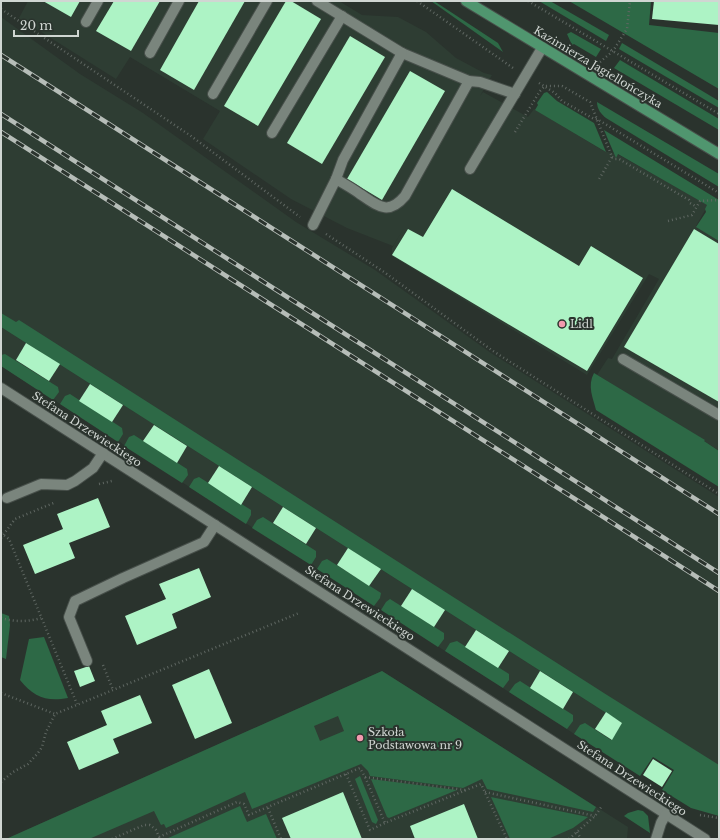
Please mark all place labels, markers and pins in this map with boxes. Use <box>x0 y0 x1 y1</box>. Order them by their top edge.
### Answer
place label: Lidl <box>570 317 593 331</box>
marker: Lidl <box>557 319 567 329</box>
place label: Szkoła Podstawowa nr 9 <box>368 725 462 752</box>
marker: Szkoła Podstawowa nr 9 <box>355 733 365 743</box>

